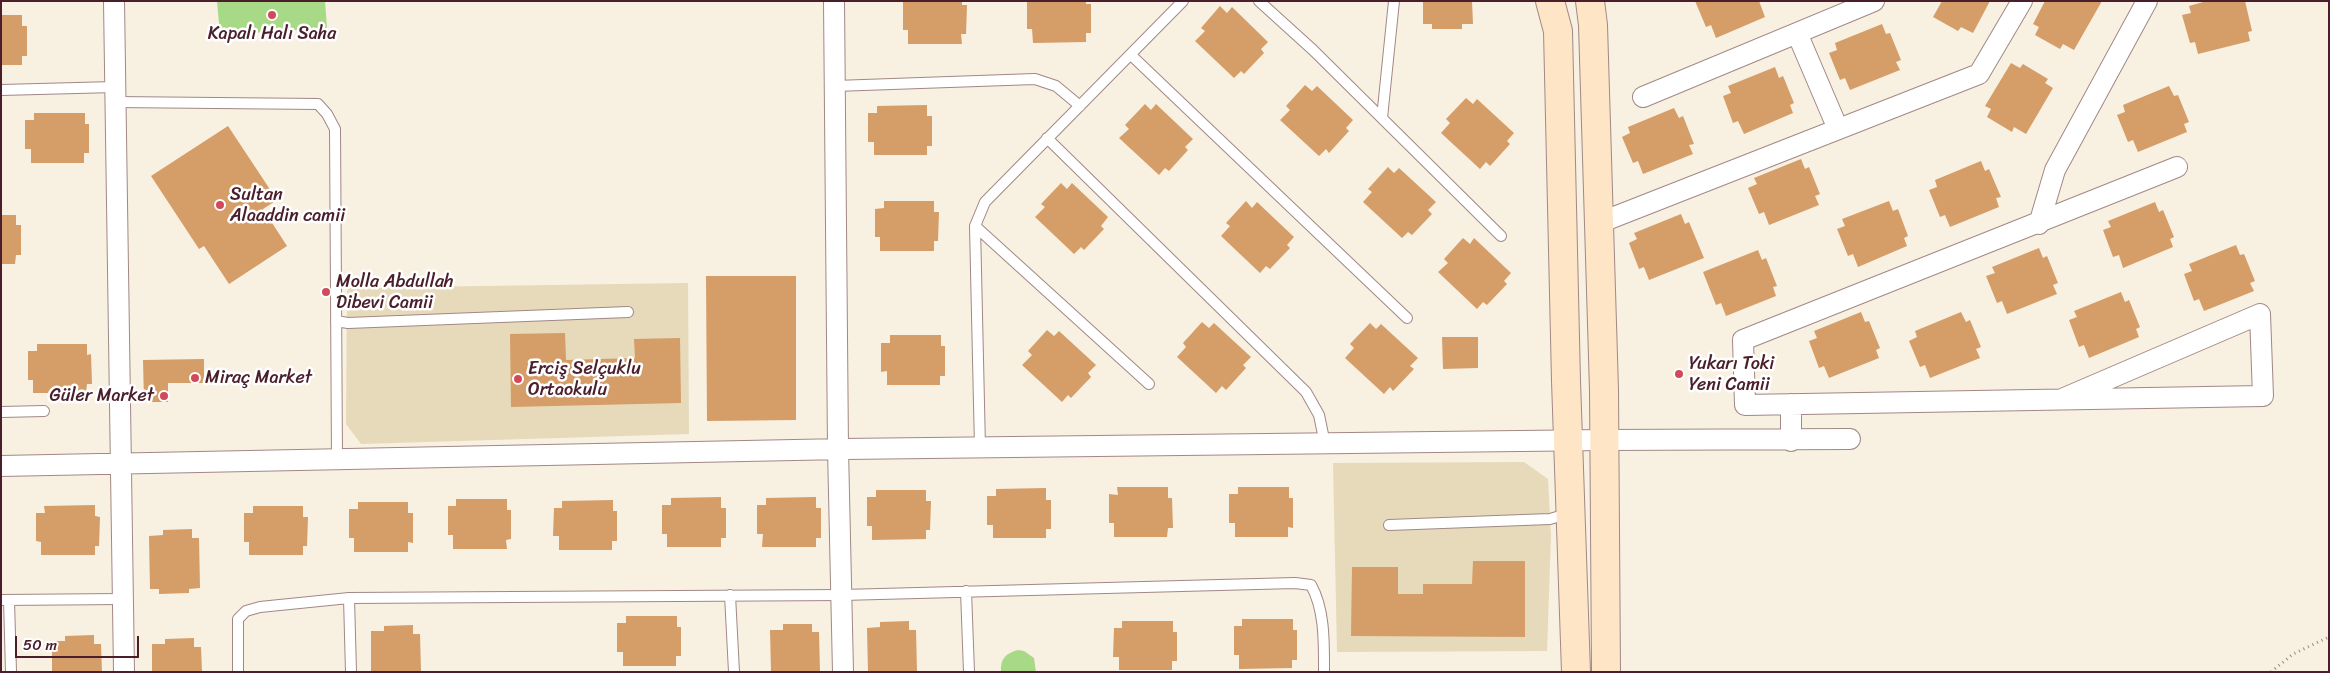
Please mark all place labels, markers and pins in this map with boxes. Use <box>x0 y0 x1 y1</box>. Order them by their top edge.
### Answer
marker: Kapalı Halı Saha <box>266 9 278 21</box>
place label: Kapalı Halı Saha <box>208 23 336 45</box>
place label: Sultan Alaaddin camii <box>230 184 345 226</box>
marker: Sultan Alaaddin camii <box>214 199 226 211</box>
place label: Molla Abdullah Dibevi Camii <box>336 271 453 314</box>
marker: Molla Abdullah Dibevi Camii <box>320 286 332 298</box>
place label: Yukarı Toki Yeni Camii <box>1689 353 1774 396</box>
place label: Erciş Selçuklu Ortaokulu <box>528 358 641 400</box>
place label: Miraç Market <box>205 367 312 389</box>
marker: Yukarı Toki Yeni Camii <box>1673 368 1685 380</box>
marker: Miraç Market <box>189 372 201 384</box>
marker: Erciş Selçuklu Ortaokulu <box>512 373 524 385</box>
place label: Güler Market <box>50 385 154 407</box>
marker: Güler Market <box>158 390 170 402</box>

